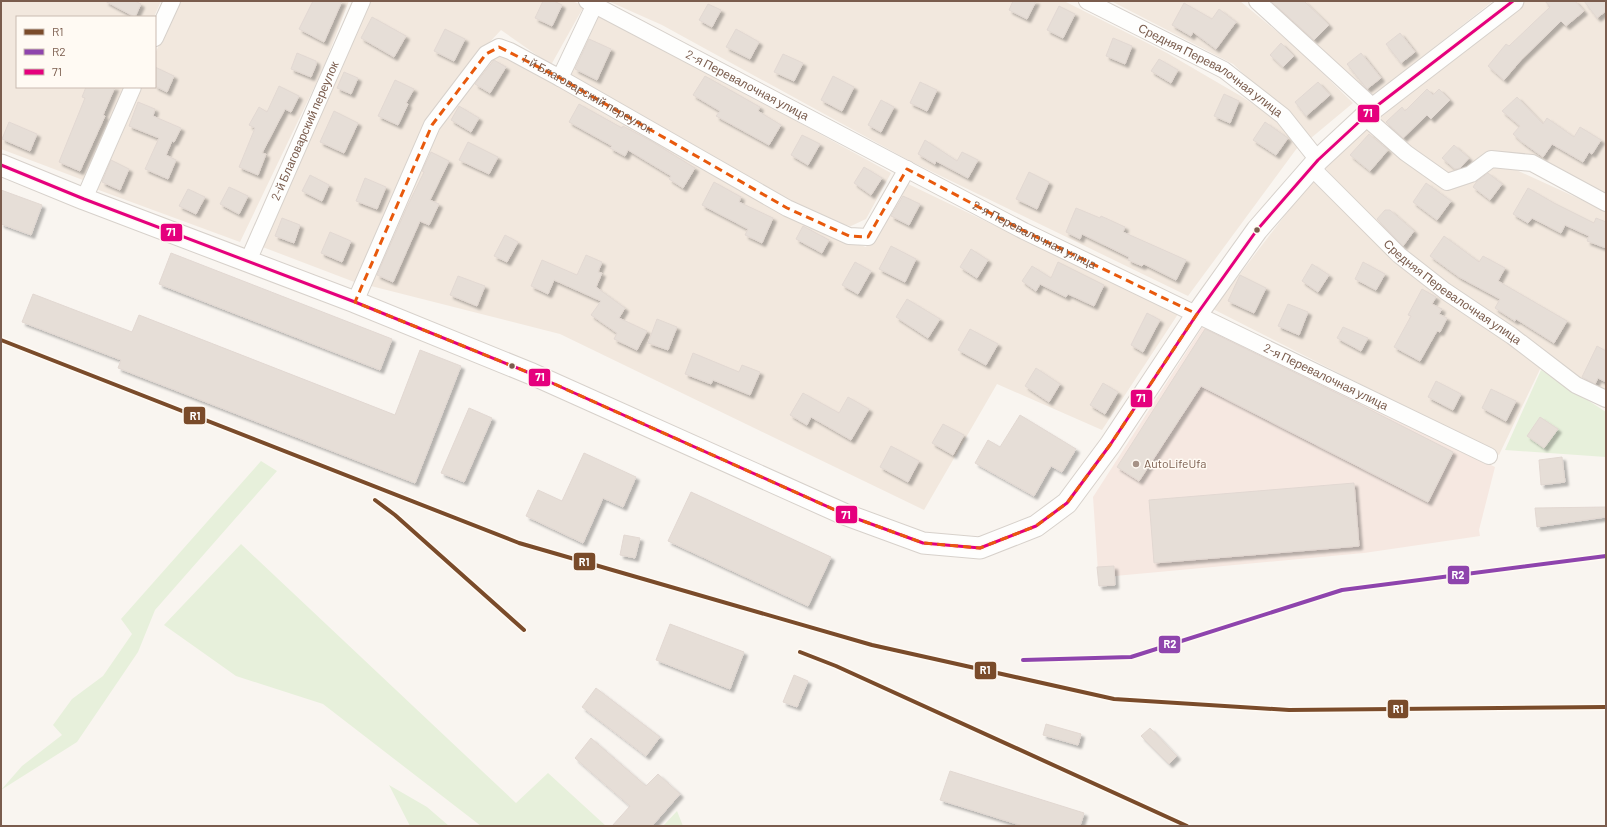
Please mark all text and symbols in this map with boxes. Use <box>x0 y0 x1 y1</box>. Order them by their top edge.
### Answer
legend <box>16 16 156 88</box>
street label: Средняя Перевалочная улица <box>1136 20 1286 119</box>
text: R1 <box>52 24 64 38</box>
text: R2 <box>52 44 66 58</box>
street label: 2-я Перевалочная улица <box>684 46 812 123</box>
street label: 1-й Благоварский переулок <box>520 51 656 136</box>
street label: 2-й Благоварский переулок <box>267 58 341 202</box>
text: 71 <box>52 64 62 78</box>
line badge: 71 <box>1357 104 1380 123</box>
text: 71 <box>1363 106 1373 119</box>
street label: 2-я Перевалочная улица <box>971 197 1099 271</box>
line badge: 71 <box>160 223 183 242</box>
text: 71 <box>166 225 176 238</box>
unlabelled marker <box>1252 225 1262 235</box>
street label: Средняя Перевалочная улица <box>1381 236 1525 347</box>
street label: 2-я Перевалочная улица <box>1262 340 1391 412</box>
unlabelled marker <box>507 361 517 371</box>
line badge: 71 <box>528 368 551 387</box>
text: 71 <box>535 370 545 383</box>
line badge: 71 <box>1130 389 1153 408</box>
text: 71 <box>1136 391 1146 404</box>
line badge: R1 <box>183 406 206 425</box>
text: R1 <box>190 409 200 422</box>
place label: AutoLifeUfa <box>1144 456 1206 470</box>
marker: AutoLifeUfa <box>1131 459 1141 469</box>
line badge: 71 <box>835 505 858 524</box>
text: 71 <box>841 508 851 521</box>
line badge: R1 <box>573 552 596 571</box>
text: R1 <box>579 555 589 568</box>
line badge: R2 <box>1447 565 1470 585</box>
text: R2 <box>1452 568 1464 581</box>
line badge: R2 <box>1158 635 1181 654</box>
text: R2 <box>1164 637 1176 650</box>
line badge: R1 <box>974 661 997 680</box>
text: R1 <box>980 663 990 676</box>
line badge: R1 <box>1387 699 1409 719</box>
text: R1 <box>1393 702 1403 715</box>

